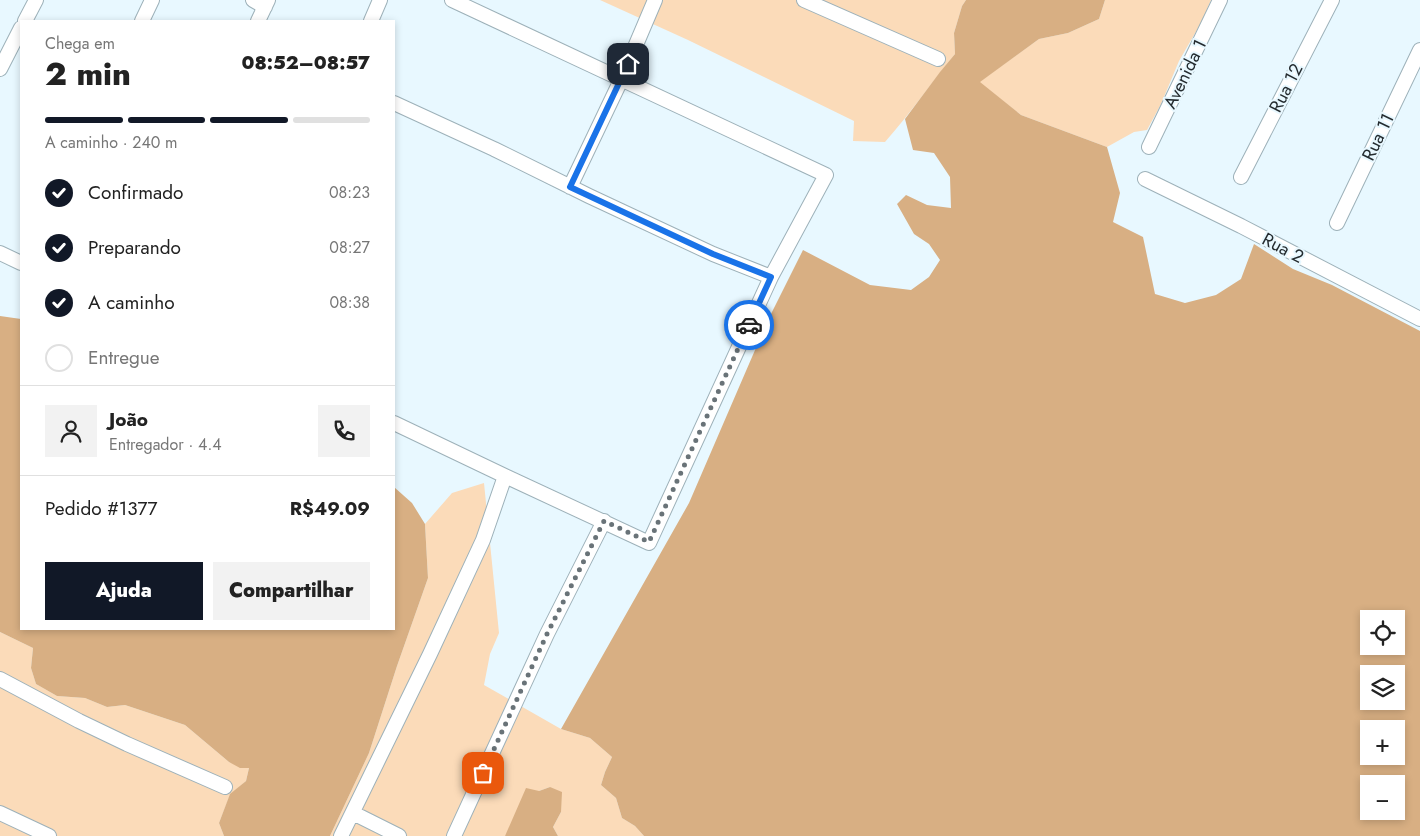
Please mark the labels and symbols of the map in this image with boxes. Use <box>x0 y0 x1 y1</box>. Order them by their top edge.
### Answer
street label: Avenida 1 <box>1157 35 1213 113</box>
pin <box>607 43 649 85</box>
street label: Rua 12 <box>1263 59 1309 117</box>
street label: Rua 11 <box>1355 109 1401 165</box>
street label: Rua 2 <box>1258 226 1308 270</box>
courier <box>724 300 774 350</box>
pin <box>462 752 504 794</box>

